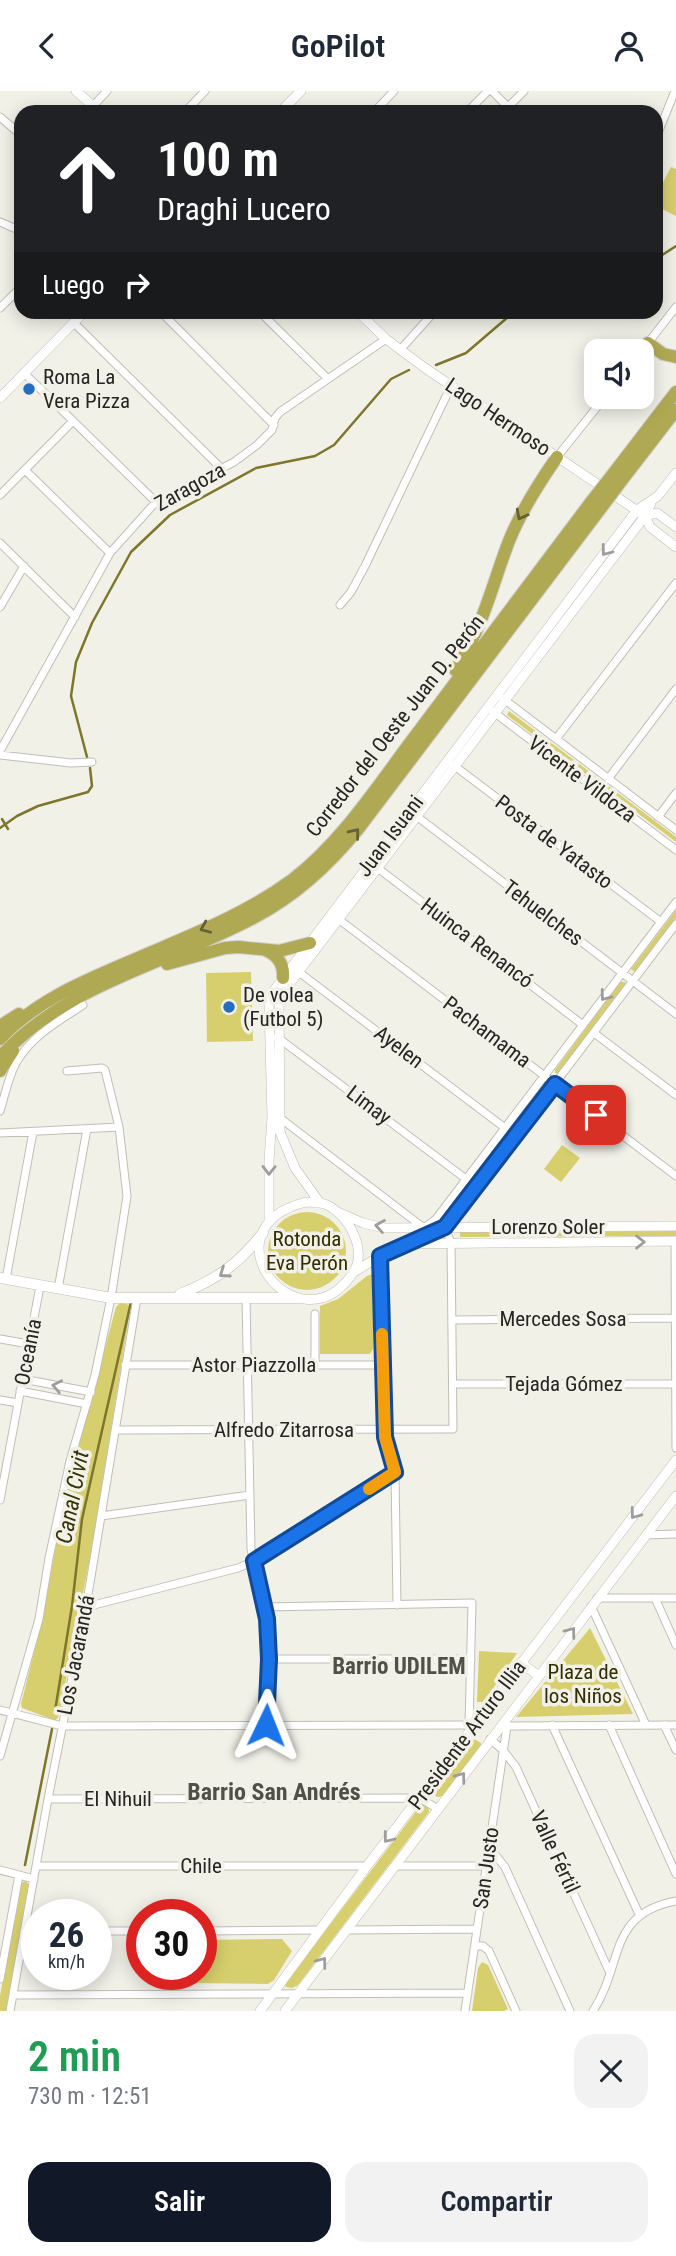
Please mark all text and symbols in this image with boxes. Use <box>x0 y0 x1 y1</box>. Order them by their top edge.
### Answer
icon: back <box>28 27 66 65</box>
text: GoPilot <box>291 27 385 65</box>
icon: person <box>610 27 648 65</box>
text: 100 m <box>157 131 279 188</box>
icon: ahead <box>42 133 133 224</box>
text: Draghi Lucero <box>157 190 331 228</box>
icon: right <box>118 266 156 304</box>
text: Luego <box>42 270 104 300</box>
map controls <box>584 339 654 409</box>
button: sound <box>584 339 654 409</box>
place label: Roma La Vera Pizza <box>43 365 130 413</box>
street label: Lago Hermoso <box>441 373 555 461</box>
marker: Roma La Vera Pizza <box>21 381 37 397</box>
street label: Zaragoza <box>150 458 230 516</box>
one-way arrow <box>516 508 530 520</box>
one-way arrow <box>602 543 614 556</box>
street label: Corredor del Oeste Juan D. Perón <box>301 610 489 842</box>
street label: Vicente Vildoza <box>523 731 641 827</box>
street label: Posta de Yatasto <box>491 790 617 894</box>
street label: Juan Isuani <box>352 791 428 881</box>
one-way arrow <box>347 829 359 842</box>
street label: Tehuelches <box>498 875 588 951</box>
street label: Huinca Renancó <box>416 893 538 993</box>
one-way arrow <box>200 920 213 934</box>
place label: De volea (Futbol 5) <box>243 983 323 1031</box>
one-way arrow <box>601 988 614 1001</box>
street label: Pachamama <box>439 991 535 1073</box>
marker: De volea (Futbol 5) <box>221 999 237 1015</box>
street label: Ayelen <box>370 1021 428 1073</box>
street label: Limay <box>342 1081 396 1130</box>
pin <box>566 1085 626 1145</box>
icon: arrive <box>577 1096 615 1134</box>
one-way arrow <box>261 1165 277 1176</box>
street label: Lorenzo Soler <box>491 1215 605 1239</box>
one-way arrow <box>374 1219 386 1234</box>
park label: Rotonda Eva Perón <box>266 1227 348 1275</box>
one-way arrow <box>635 1234 646 1249</box>
one-way arrow <box>219 1264 232 1277</box>
street label: Mercedes Sosa <box>499 1307 627 1331</box>
street label: Oceanía <box>10 1317 46 1387</box>
street label: Astor Piazzolla <box>192 1353 316 1377</box>
street label: Tejada Gómez <box>505 1372 623 1396</box>
one-way arrow <box>51 1379 63 1394</box>
street label: Alfredo Zitarrosa <box>214 1418 354 1442</box>
water label: Canal Civit <box>50 1448 95 1546</box>
one-way arrow <box>630 1506 643 1519</box>
street label: Los Jacarandá <box>53 1593 99 1717</box>
one-way arrow <box>563 1627 576 1640</box>
district label: Barrio UDILEM <box>332 1653 466 1680</box>
street label: Presidente Arturo Illia <box>403 1656 531 1814</box>
park label: Plaza de los Niños <box>544 1660 622 1708</box>
position arrow <box>229 1688 303 1762</box>
one-way arrow <box>453 1773 466 1785</box>
district label: Barrio San Andrés <box>187 1778 361 1806</box>
street label: El Nihuil <box>84 1787 152 1811</box>
street label: Valle Fértil <box>525 1807 585 1897</box>
street label: San Justo <box>468 1826 504 1910</box>
one-way arrow <box>384 1830 397 1842</box>
street label: Chile <box>180 1854 222 1878</box>
speed limit sign: 30 <box>126 1899 217 1990</box>
text: 26 <box>49 1915 84 1956</box>
text: km/h <box>48 1951 85 1972</box>
one-way arrow <box>314 1957 327 1970</box>
text: 2 min <box>28 2032 121 2081</box>
button: close <box>574 2034 648 2108</box>
text: 730 m · 12:51 <box>28 2083 152 2110</box>
button: Salir <box>28 2162 331 2242</box>
button: Compartir <box>345 2162 648 2242</box>

